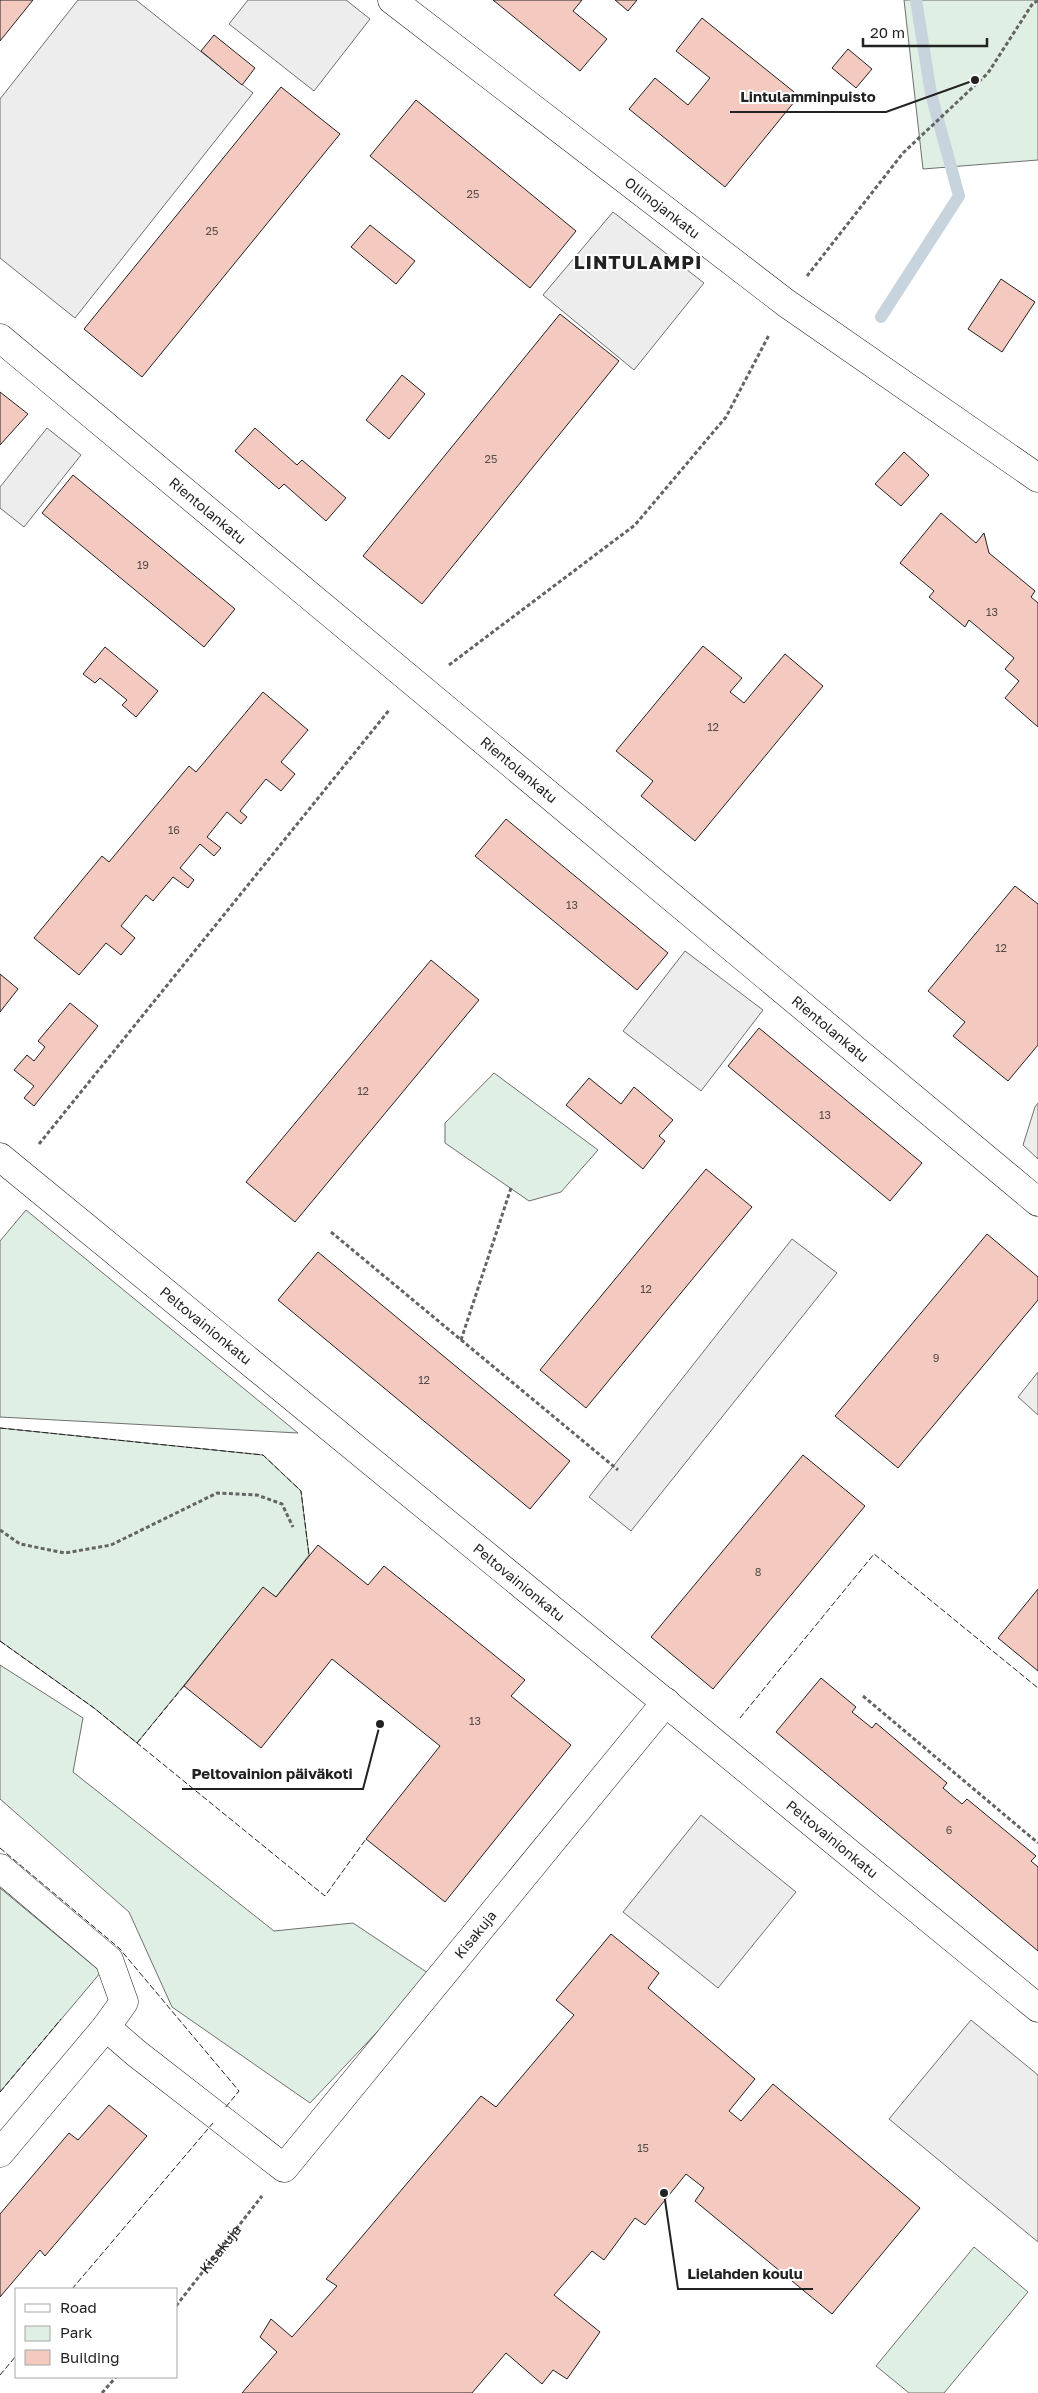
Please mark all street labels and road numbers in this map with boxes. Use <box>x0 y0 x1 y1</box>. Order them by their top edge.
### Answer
street label: Ollinojankatu <box>622 173 704 242</box>
street label: Rientolankatu <box>166 474 250 547</box>
street label: Rientolankatu <box>477 733 561 806</box>
street label: Rientolankatu <box>789 992 872 1065</box>
street label: Peltovainionkatu <box>157 1283 255 1368</box>
street label: Peltovainionkatu <box>470 1540 568 1625</box>
street label: Peltovainionkatu <box>783 1796 882 1881</box>
street label: Kisakuja <box>450 1907 500 1962</box>
street label: Kisakuja <box>196 2221 244 2277</box>

